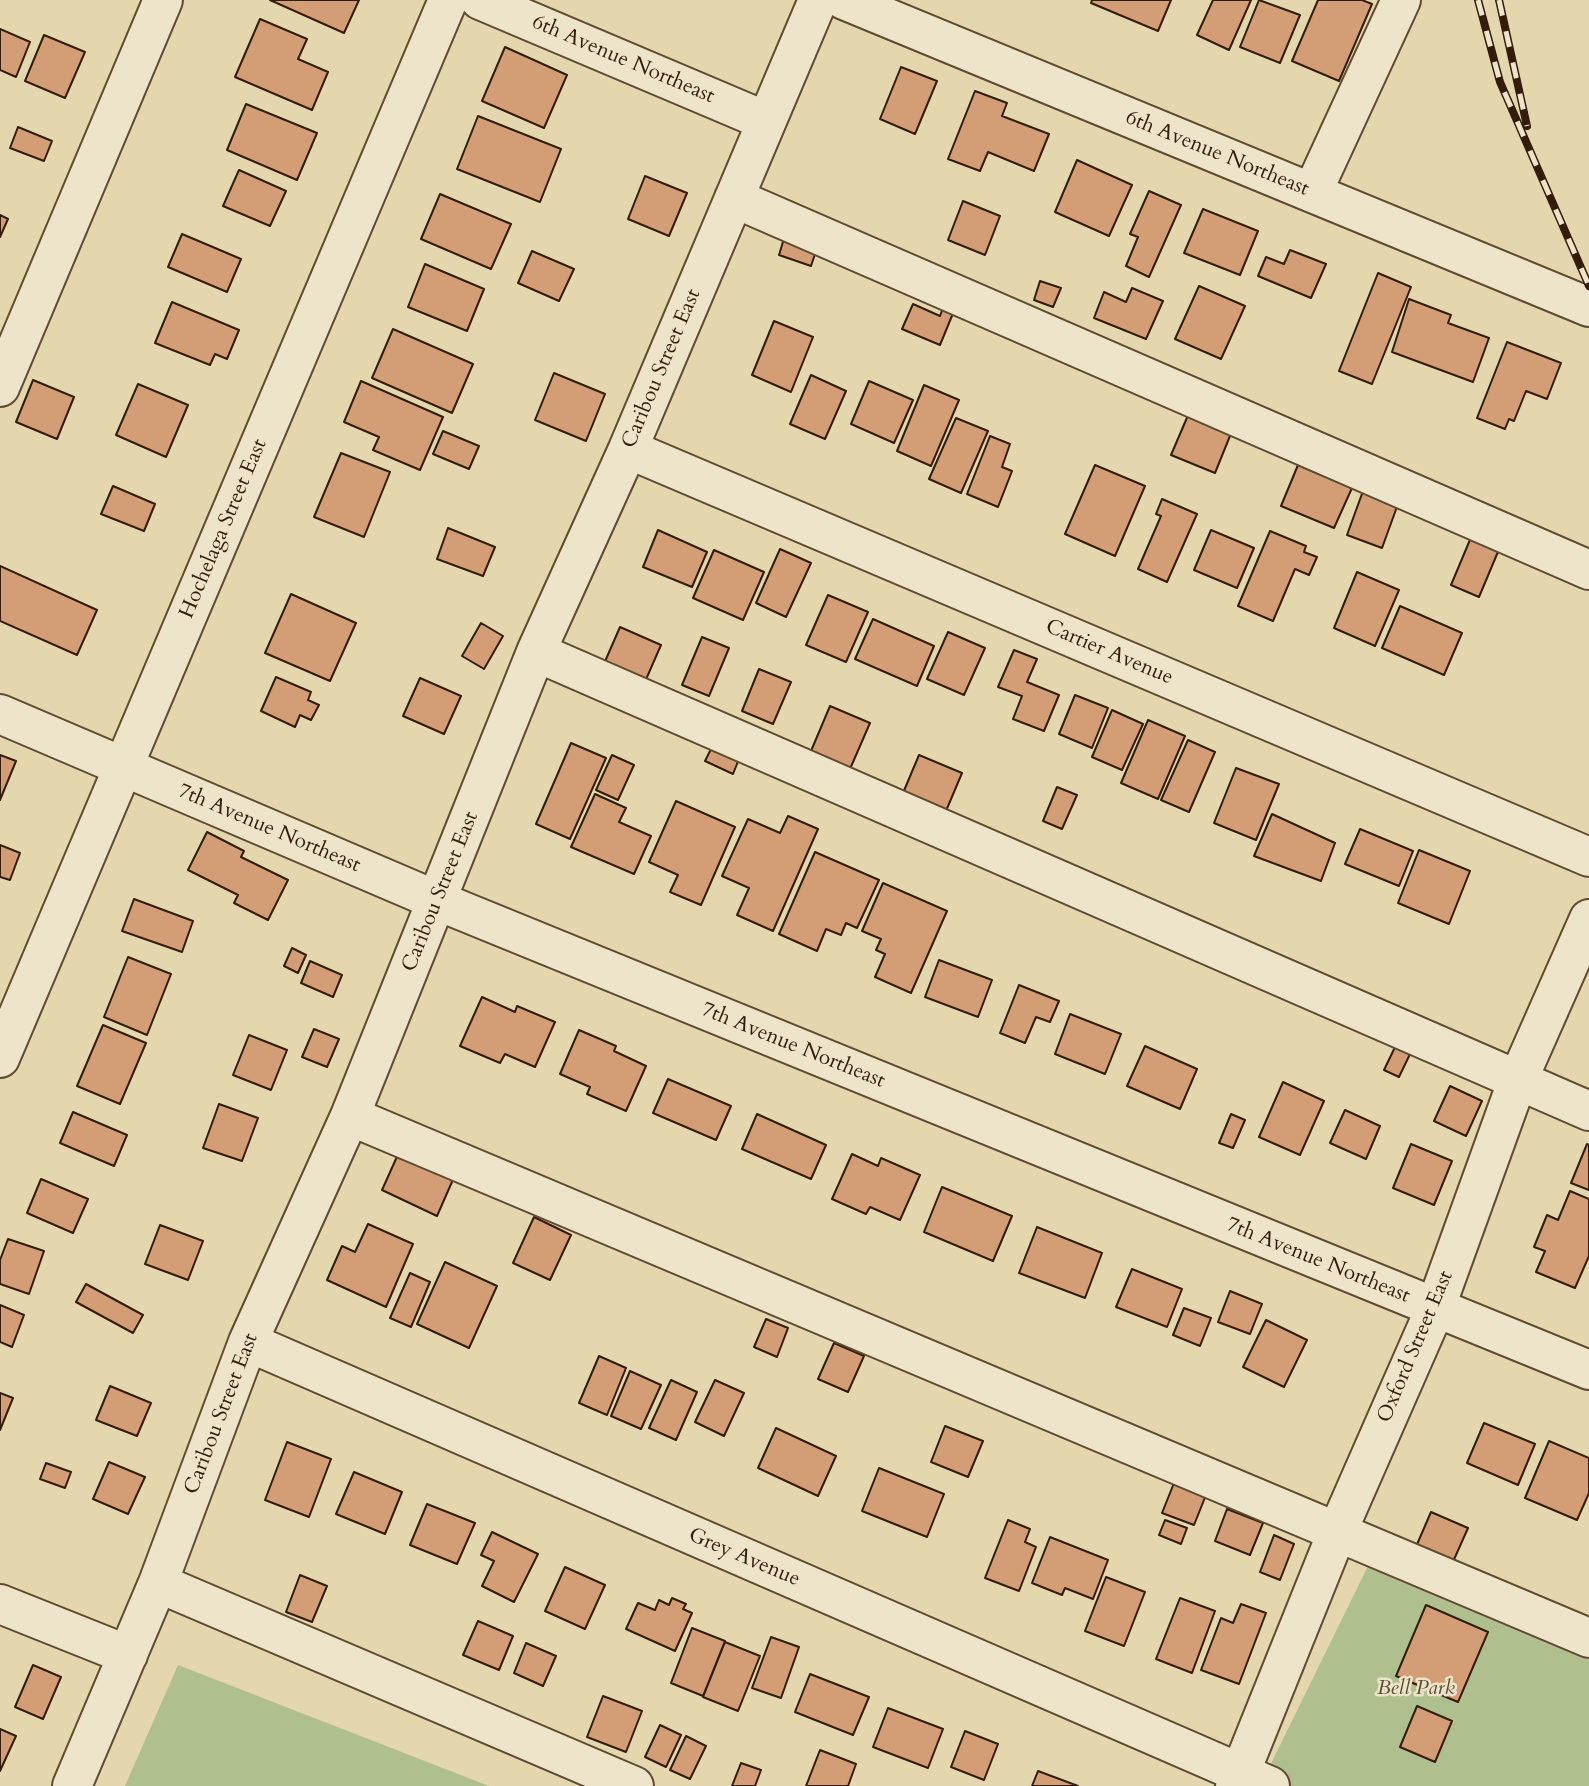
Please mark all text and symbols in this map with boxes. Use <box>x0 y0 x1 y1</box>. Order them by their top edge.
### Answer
street label: 6th Avenue Northeast <box>528 10 718 110</box>
street label: 6th Avenue Northeast <box>1122 106 1312 202</box>
street label: Caribou Street East <box>617 286 707 452</box>
street label: Hochelaga Street East <box>175 436 273 622</box>
street label: Cartier Avenue <box>1041 615 1177 691</box>
street label: 7th Avenue Northeast <box>174 779 364 879</box>
street label: Caribou Street East <box>397 808 485 976</box>
street label: 7th Avenue Northeast <box>698 998 888 1094</box>
street label: 7th Avenue Northeast <box>1223 1213 1413 1309</box>
street label: Oxford Street East <box>1373 1267 1459 1427</box>
street label: Caribou Street East <box>180 1330 264 1498</box>
street label: Grey Avenue <box>684 1523 804 1593</box>
park label: Bell Park <box>1377 1676 1455 1702</box>

